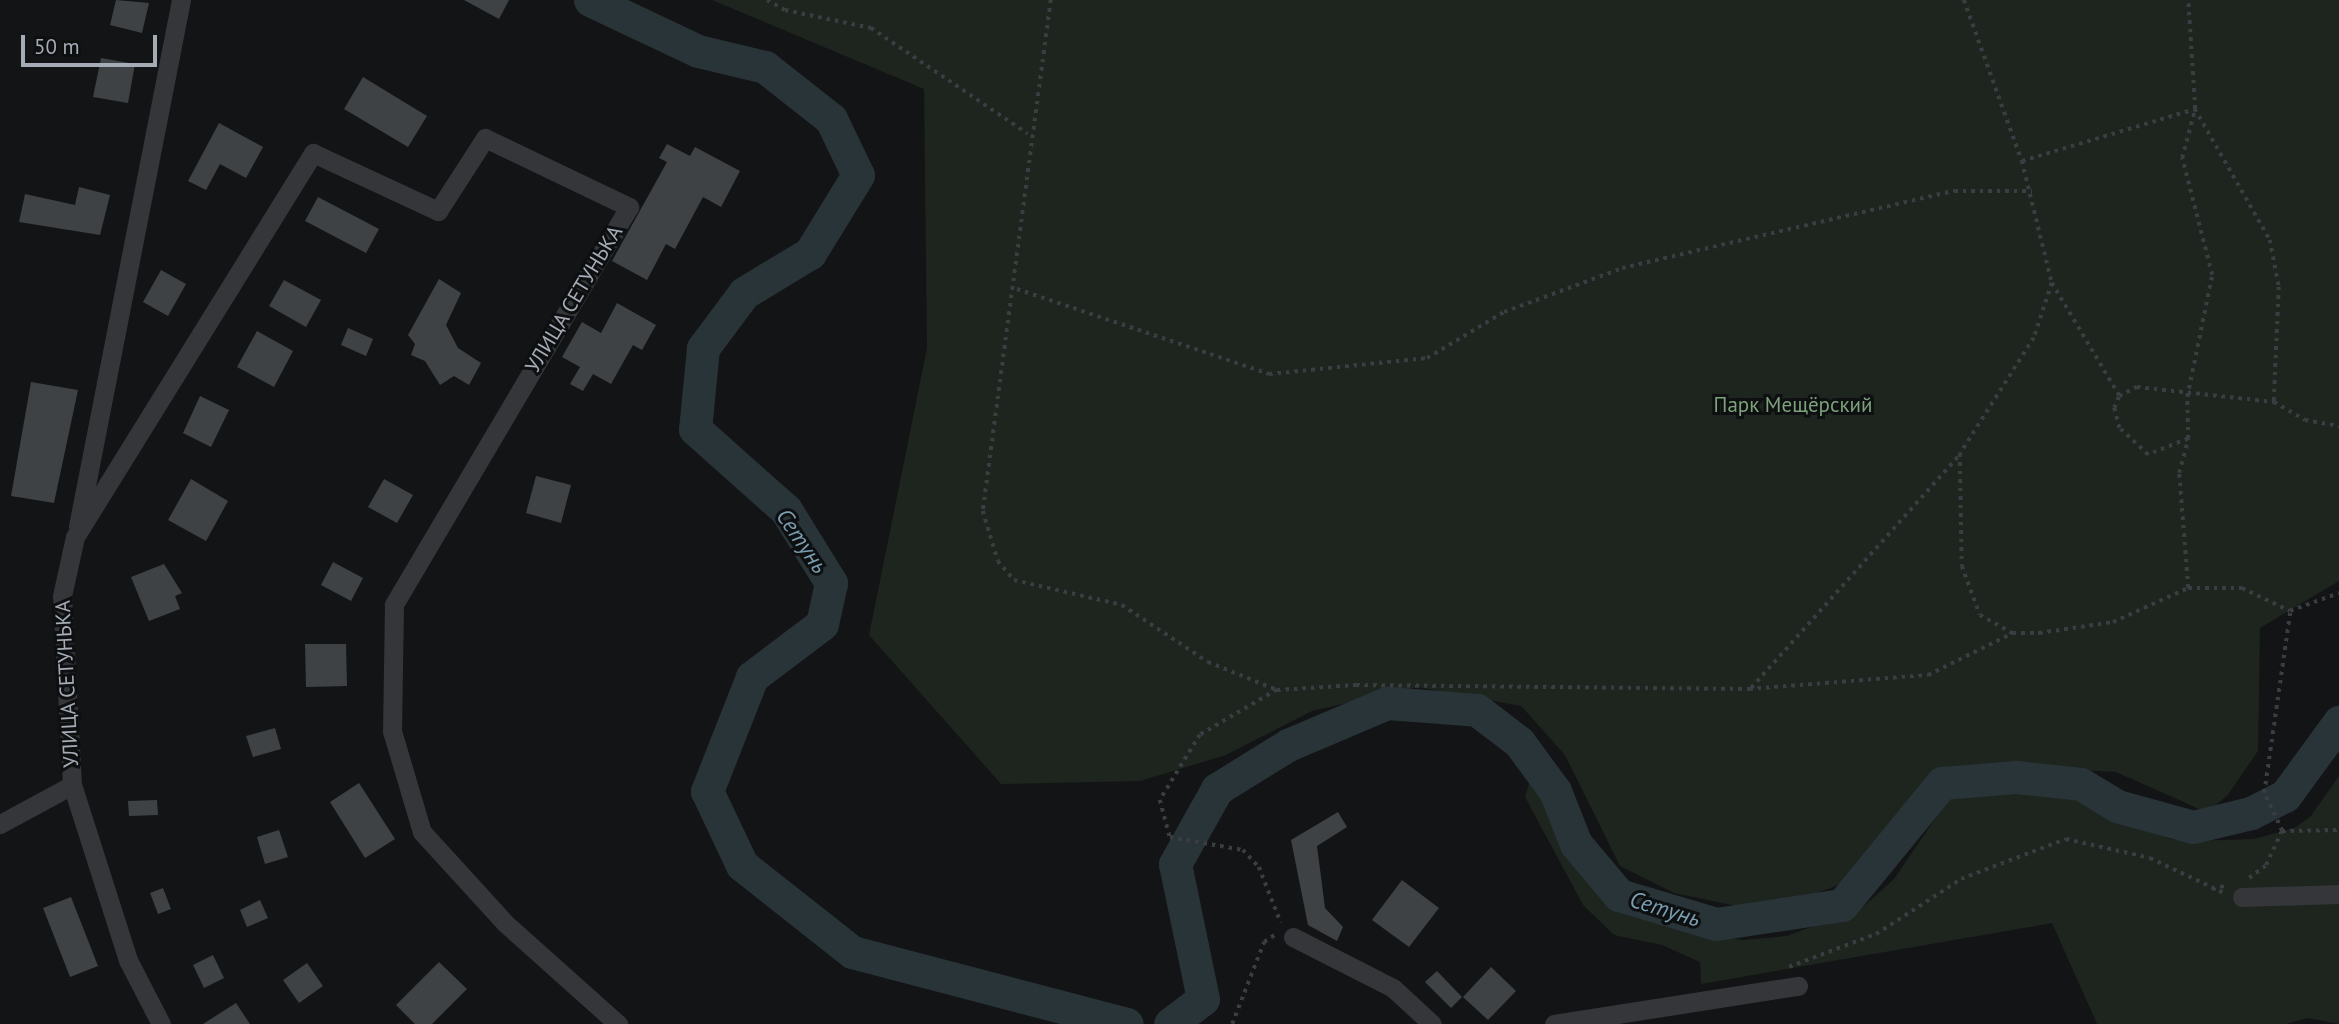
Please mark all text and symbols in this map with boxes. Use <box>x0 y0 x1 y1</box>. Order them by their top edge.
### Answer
scale bar <box>24 21 161 65</box>
text: 50 m <box>34 33 80 60</box>
street label: УЛИЦА СЕТУНЬКА <box>520 220 628 378</box>
park label: Парк Мещёрский <box>1714 392 1872 418</box>
water label: Сетунь <box>770 503 834 579</box>
street label: УЛИЦА СЕТУНЬКА <box>50 599 84 769</box>
water label: Сетунь <box>1626 885 1704 933</box>

